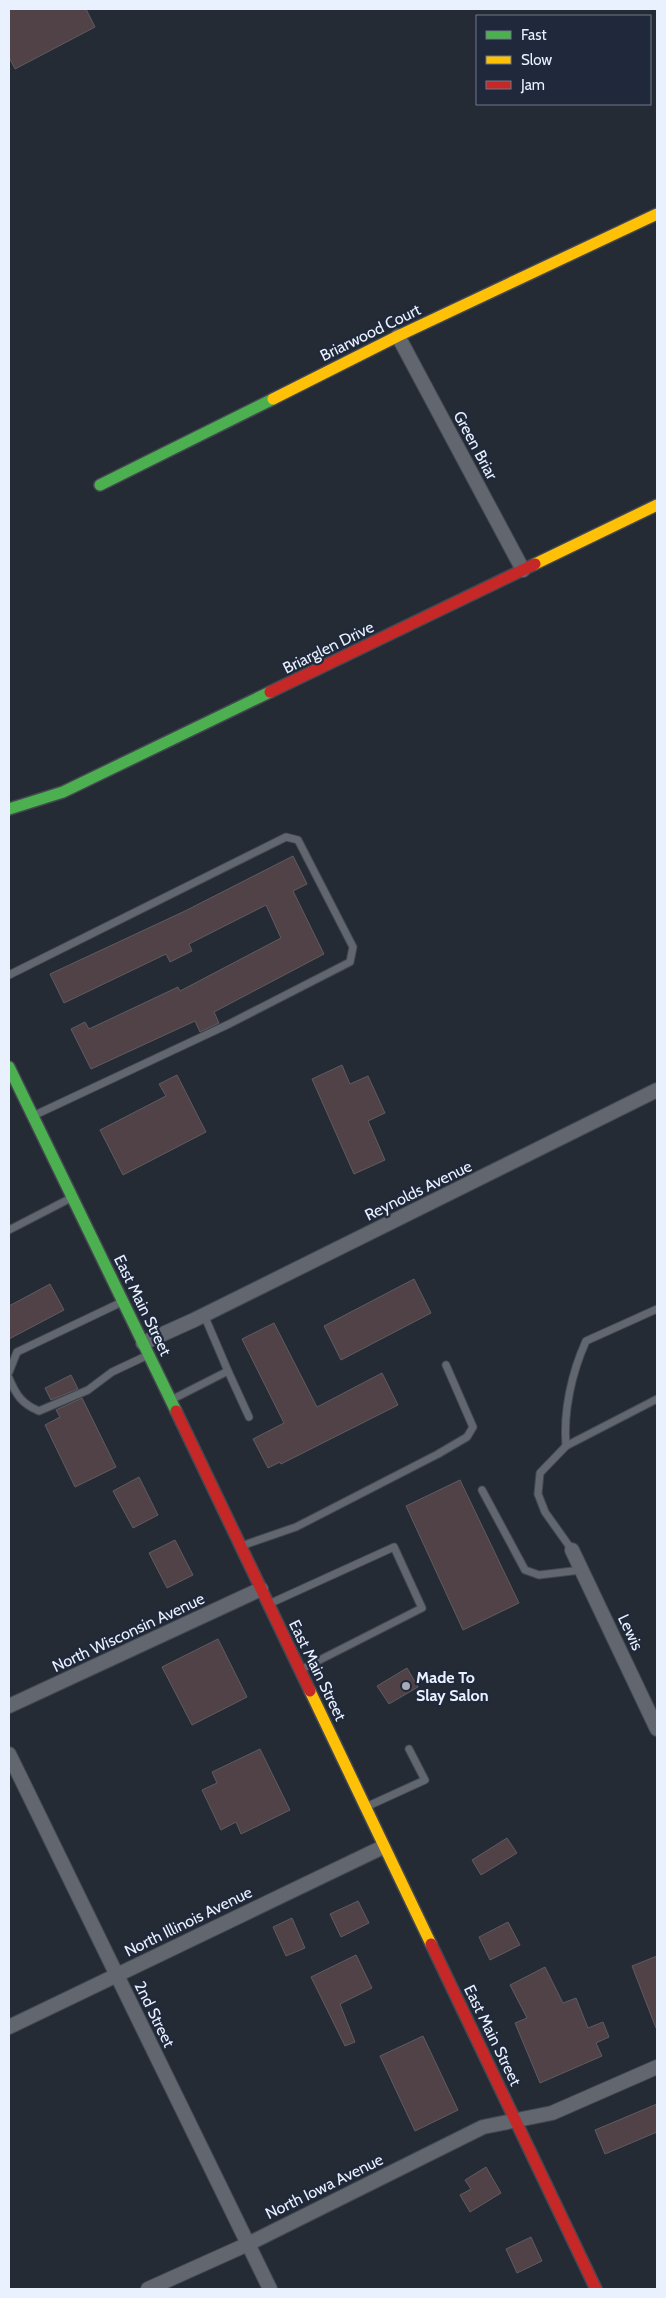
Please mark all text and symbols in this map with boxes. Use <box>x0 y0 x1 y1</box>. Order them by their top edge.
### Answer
legend <box>476 15 651 105</box>
text: Fast <box>521 26 546 44</box>
text: Slow <box>521 51 552 69</box>
text: Jam <box>520 76 545 94</box>
street label: Briarwood Court <box>317 300 424 365</box>
street label: Green Briar <box>450 408 502 484</box>
street label: Briarglen Drive <box>280 617 377 678</box>
street label: Reynolds Avenue <box>362 1156 475 1225</box>
street label: East Main Street <box>110 1252 175 1359</box>
street label: North Wisconsin Avenue <box>49 1589 207 1676</box>
street label: Lewis <box>614 1611 647 1654</box>
street label: East Main Street <box>285 1617 350 1724</box>
place label: Made To Slay Salon <box>416 1668 489 1705</box>
marker: Made To Slay Salon <box>400 1680 412 1692</box>
street label: North Illinois Avenue <box>121 1882 255 1961</box>
street label: 2nd Street <box>130 1978 179 2051</box>
street label: East Main Street <box>460 1982 525 2089</box>
street label: North Iowa Avenue <box>262 2150 386 2223</box>

